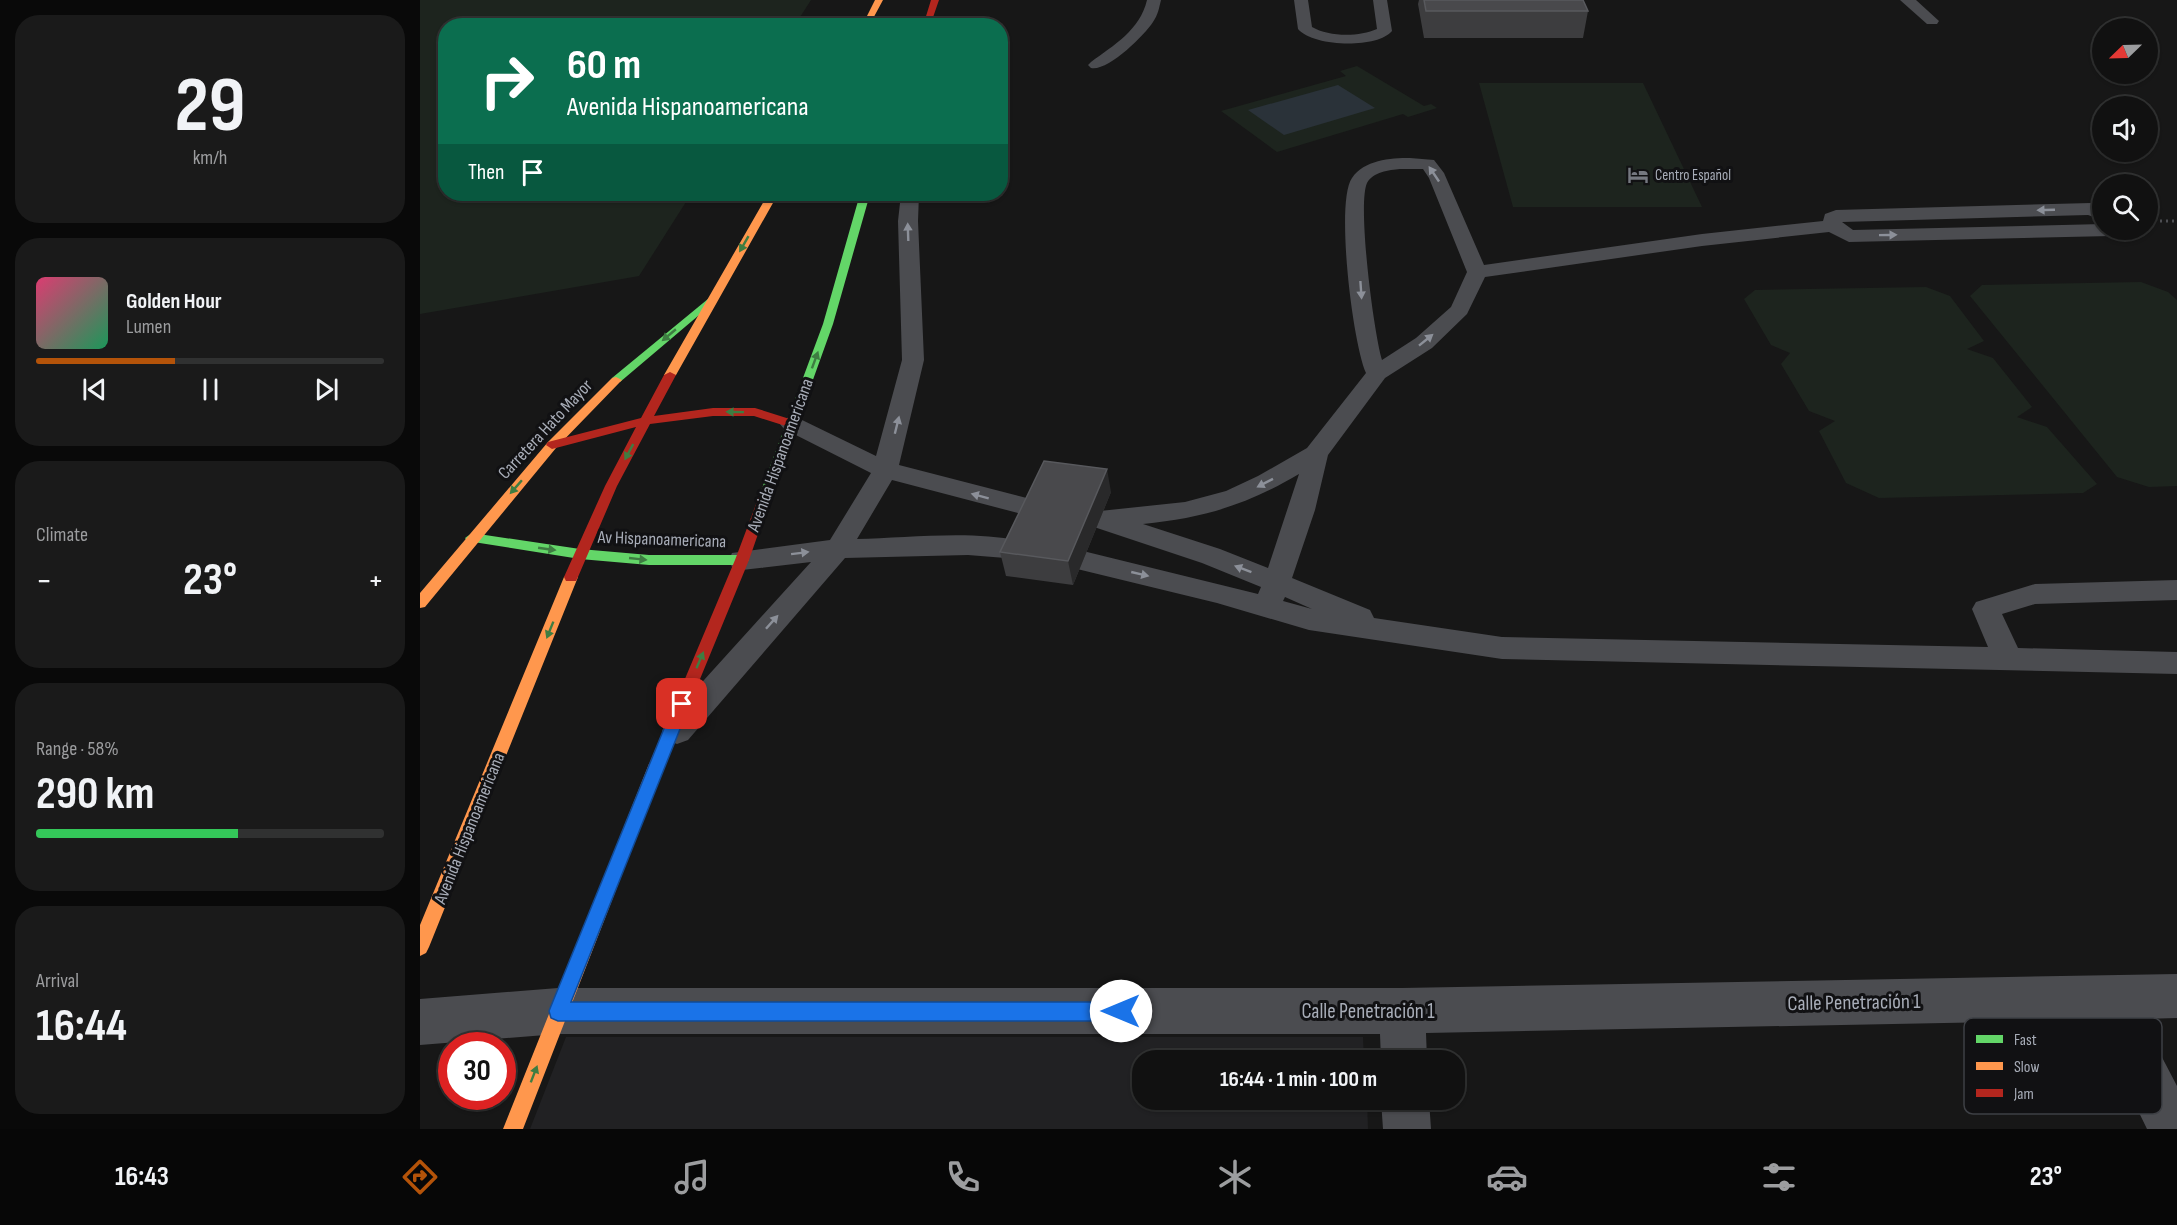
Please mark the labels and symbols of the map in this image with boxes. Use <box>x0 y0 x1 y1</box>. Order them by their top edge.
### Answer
north arrow <box>2092 18 2158 84</box>
hotel icon: Centro Español <box>1626 163 1650 187</box>
one-way arrow <box>1428 166 1440 182</box>
place label: Centro Español <box>1655 166 1731 185</box>
one-way arrow <box>2036 205 2055 215</box>
one-way arrow <box>904 222 913 241</box>
one-way arrow <box>1879 230 1898 240</box>
one-way arrow <box>739 236 749 253</box>
one-way arrow <box>1356 280 1366 299</box>
one-way arrow <box>661 328 677 341</box>
one-way arrow <box>1418 334 1433 347</box>
one-way arrow <box>811 351 820 369</box>
street label: Carretera Hato Mayor <box>494 375 597 484</box>
street label: Avenida Hispanoamericana <box>743 376 818 535</box>
one-way arrow <box>726 407 745 417</box>
one-way arrow <box>892 415 902 434</box>
one-way arrow <box>624 444 634 461</box>
one-way arrow <box>1257 478 1274 487</box>
one-way arrow <box>510 479 523 495</box>
one-way arrow <box>971 491 989 500</box>
street label: Av Hispanoamericana <box>596 527 727 552</box>
one-way arrow <box>537 545 556 554</box>
one-way arrow <box>791 548 810 558</box>
one-way arrow <box>629 554 648 564</box>
one-way arrow <box>1234 564 1252 573</box>
one-way arrow <box>1130 570 1149 580</box>
one-way arrow <box>765 615 778 630</box>
one-way arrow <box>544 621 554 639</box>
one-way arrow <box>695 650 705 668</box>
pin <box>656 678 707 729</box>
street label: Avenida Hispanoamericana <box>429 749 509 908</box>
position arrow <box>1089 979 1153 1043</box>
street label: Calle Penetración 1 <box>1787 989 1921 1016</box>
street label: Calle Penetración 1 <box>1301 999 1435 1024</box>
legend <box>1964 1018 2162 1114</box>
text: Fast <box>2014 1031 2037 1050</box>
speed limit sign: 30 <box>438 1032 516 1110</box>
text: Slow <box>2014 1058 2039 1077</box>
one-way arrow <box>529 1065 539 1083</box>
text: Jam <box>2013 1085 2034 1104</box>

